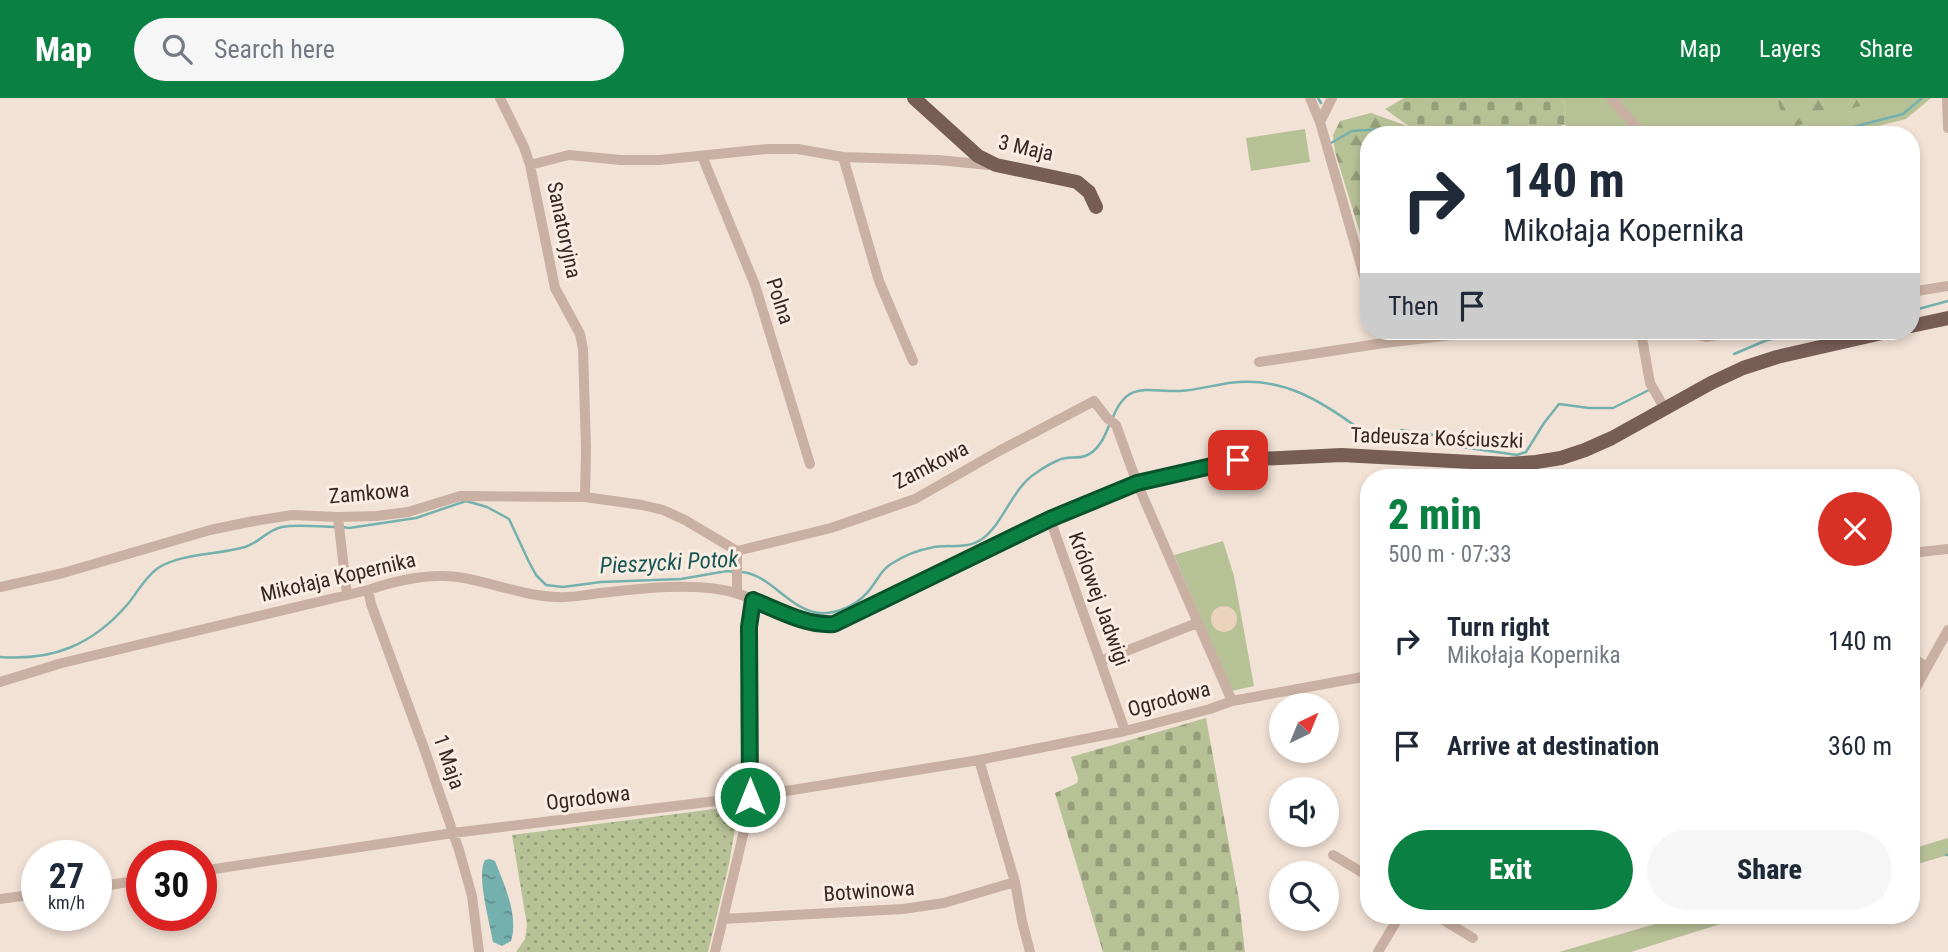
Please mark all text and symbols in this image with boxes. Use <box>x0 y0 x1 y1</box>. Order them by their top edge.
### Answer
search box <box>134 18 624 81</box>
text: Map <box>35 30 92 69</box>
icon: search <box>158 30 196 68</box>
text: Search here <box>214 34 335 64</box>
text: Map <box>1680 35 1721 63</box>
text: Layers <box>1759 35 1821 63</box>
text: Share <box>1859 35 1913 63</box>
street label: 3 Maja <box>996 130 1056 166</box>
text: 140 m <box>1503 152 1625 209</box>
icon: right <box>1388 154 1479 245</box>
street label: Sanatoryjna <box>542 180 586 280</box>
text: Mikołaja Kopernika <box>1503 211 1744 249</box>
street label: Polna <box>761 275 799 327</box>
icon: arrive <box>1453 287 1491 325</box>
text: Then <box>1388 291 1439 321</box>
street label: Tadeusza Kościuszki <box>1350 423 1524 453</box>
pin <box>1208 430 1268 490</box>
street label: Zamkowa <box>890 436 972 494</box>
icon: arrive <box>1219 441 1257 479</box>
street label: Zamkowa <box>328 478 410 508</box>
text: 2 min <box>1388 490 1482 539</box>
button: close <box>1818 492 1892 566</box>
street label: Królowej Jadwigi <box>1064 529 1134 669</box>
text: 500 m · 07:33 <box>1388 541 1512 568</box>
water label: Pieszycki Potok <box>599 545 740 580</box>
street label: Mikołaja Kopernika <box>258 547 418 607</box>
text: Turn right <box>1447 612 1549 642</box>
icon: right <box>1388 622 1426 660</box>
text: 140 m <box>1828 626 1892 656</box>
text: Mikołaja Kopernika <box>1447 642 1621 669</box>
street label: Ogrodowa <box>1125 676 1213 722</box>
north arrow <box>1269 693 1339 763</box>
map controls <box>1269 693 1339 931</box>
icon: arrive <box>1388 727 1426 765</box>
text: Arrive at destination <box>1447 731 1659 761</box>
text: 360 m <box>1828 731 1892 761</box>
street label: 1 Maja <box>429 732 469 792</box>
position arrow <box>713 760 787 834</box>
button: sound <box>1269 777 1339 847</box>
street label: Ogrodowa <box>545 781 631 815</box>
button: Exit <box>1388 830 1633 910</box>
button: Share <box>1647 830 1892 910</box>
speed limit sign: 30 <box>126 840 217 931</box>
text: 27 <box>49 856 84 897</box>
button: search <box>1269 861 1339 931</box>
street label: Botwinowa <box>823 876 915 906</box>
text: km/h <box>48 892 85 913</box>

